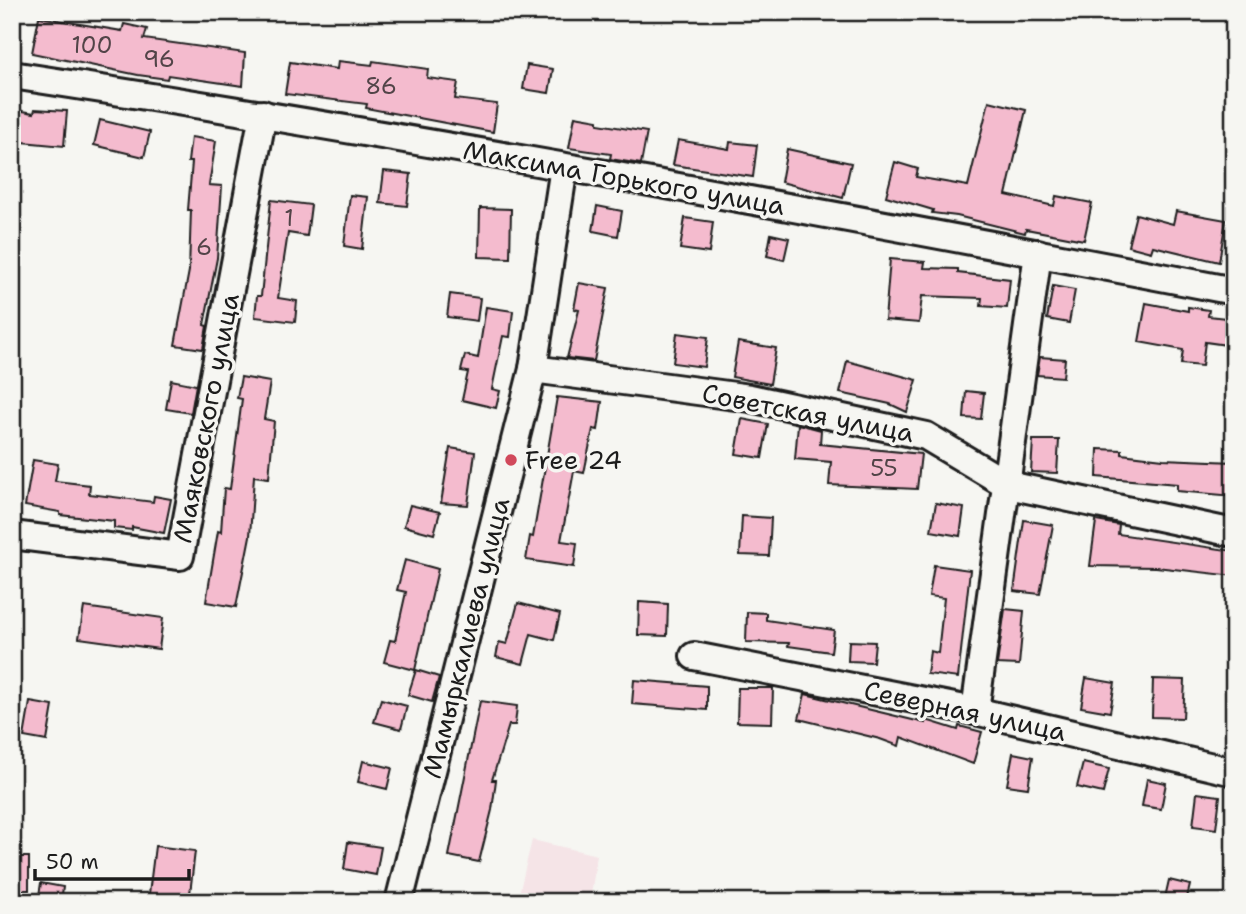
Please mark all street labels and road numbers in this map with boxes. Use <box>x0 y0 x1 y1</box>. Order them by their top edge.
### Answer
street label: Максима Горького улица <box>461 132 788 223</box>
street label: Маяковского улица <box>164 290 247 546</box>
street label: Советская улица <box>699 375 917 450</box>
street label: Мамыркалиева улица <box>414 494 517 782</box>
street label: Северная улица <box>861 672 1069 749</box>

